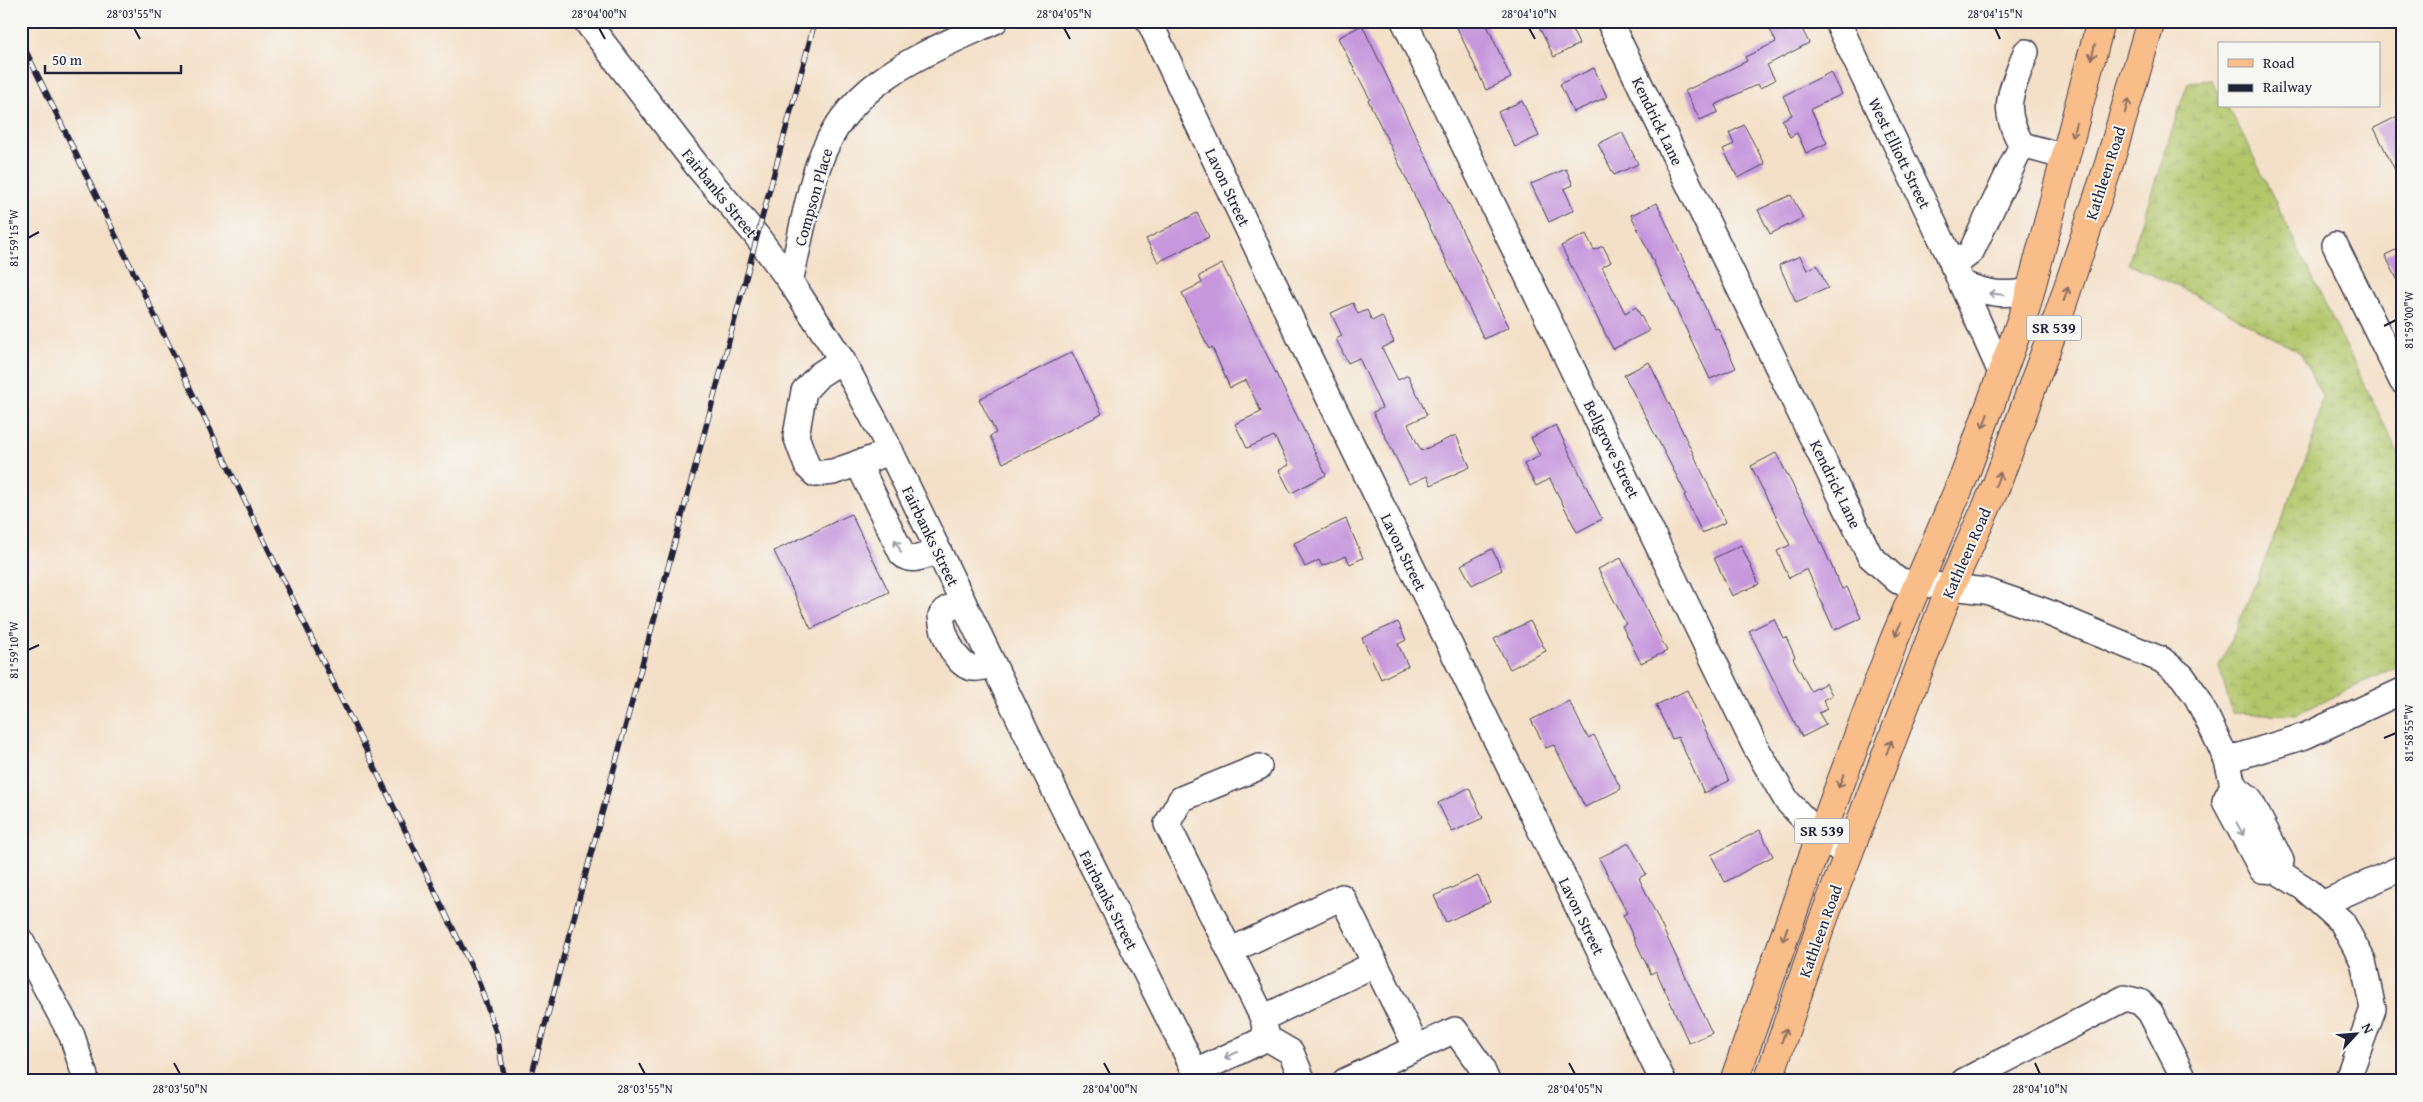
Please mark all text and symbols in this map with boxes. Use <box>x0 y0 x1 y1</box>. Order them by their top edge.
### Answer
text: 28°03'55"N <box>106 5 162 22</box>
text: 28°04'00"N <box>571 5 627 22</box>
text: 28°04'05"N <box>1036 5 1092 22</box>
text: 28°04'10"N <box>1501 5 1557 22</box>
text: 28°04'15"N <box>1967 5 2023 22</box>
scale bar <box>45 42 181 74</box>
legend <box>2218 42 2380 108</box>
one-way arrow <box>2088 44 2098 60</box>
text: 50 m <box>52 49 83 70</box>
text: Road <box>2263 52 2294 73</box>
street label: Kendrick Lane <box>1626 73 1690 169</box>
text: Railway <box>2263 76 2313 97</box>
street label: West Elliott Street <box>1863 93 1937 213</box>
one-way arrow <box>2122 98 2132 114</box>
one-way arrow <box>2068 122 2078 138</box>
street label: Kathleen Road <box>2079 123 2132 223</box>
street label: Fairbanks Street <box>676 143 764 243</box>
street label: Lavon Street <box>1199 144 1257 230</box>
street label: Compson Place <box>788 145 838 249</box>
text: 81°59'15"W <box>5 208 22 267</box>
one-way arrow <box>2061 286 2071 302</box>
one-way arrow <box>1988 289 2004 299</box>
text: 81°59'00"W <box>2400 290 2417 349</box>
road number: SR 539 <box>2026 316 2082 340</box>
street label: Bellgrove Street <box>1578 396 1646 503</box>
one-way arrow <box>1980 412 1989 428</box>
street label: Kendrick Lane <box>1804 436 1868 532</box>
one-way arrow <box>1994 472 2003 488</box>
street label: Fairbanks Street <box>896 482 966 591</box>
street label: Kathleen Road <box>1935 503 1997 602</box>
street label: Lavon Street <box>1375 509 1433 595</box>
one-way arrow <box>892 539 902 554</box>
text: 81°59'10"W <box>5 620 22 679</box>
one-way arrow <box>1893 621 1903 636</box>
text: 81°58'55"W <box>2400 703 2417 762</box>
one-way arrow <box>1886 739 1895 754</box>
one-way arrow <box>1836 773 1845 788</box>
road number: SR 539 <box>1794 818 1850 844</box>
one-way arrow <box>2235 821 2245 836</box>
street label: Fairbanks Street <box>1074 846 1145 954</box>
street label: Lavon Street <box>1553 873 1611 959</box>
street label: Kathleen Road <box>1792 881 1848 981</box>
one-way arrow <box>1780 926 1789 941</box>
north arrow <box>2330 1010 2380 1060</box>
text: N <box>2357 1020 2379 1037</box>
one-way arrow <box>1780 1027 1789 1043</box>
one-way arrow <box>1224 1051 1239 1060</box>
text: 28°03'50"N <box>152 1080 208 1097</box>
text: 28°03'55"N <box>617 1080 673 1097</box>
text: 28°04'00"N <box>1082 1080 1138 1097</box>
text: 28°04'05"N <box>1547 1080 1603 1097</box>
text: 28°04'10"N <box>2012 1080 2068 1097</box>

